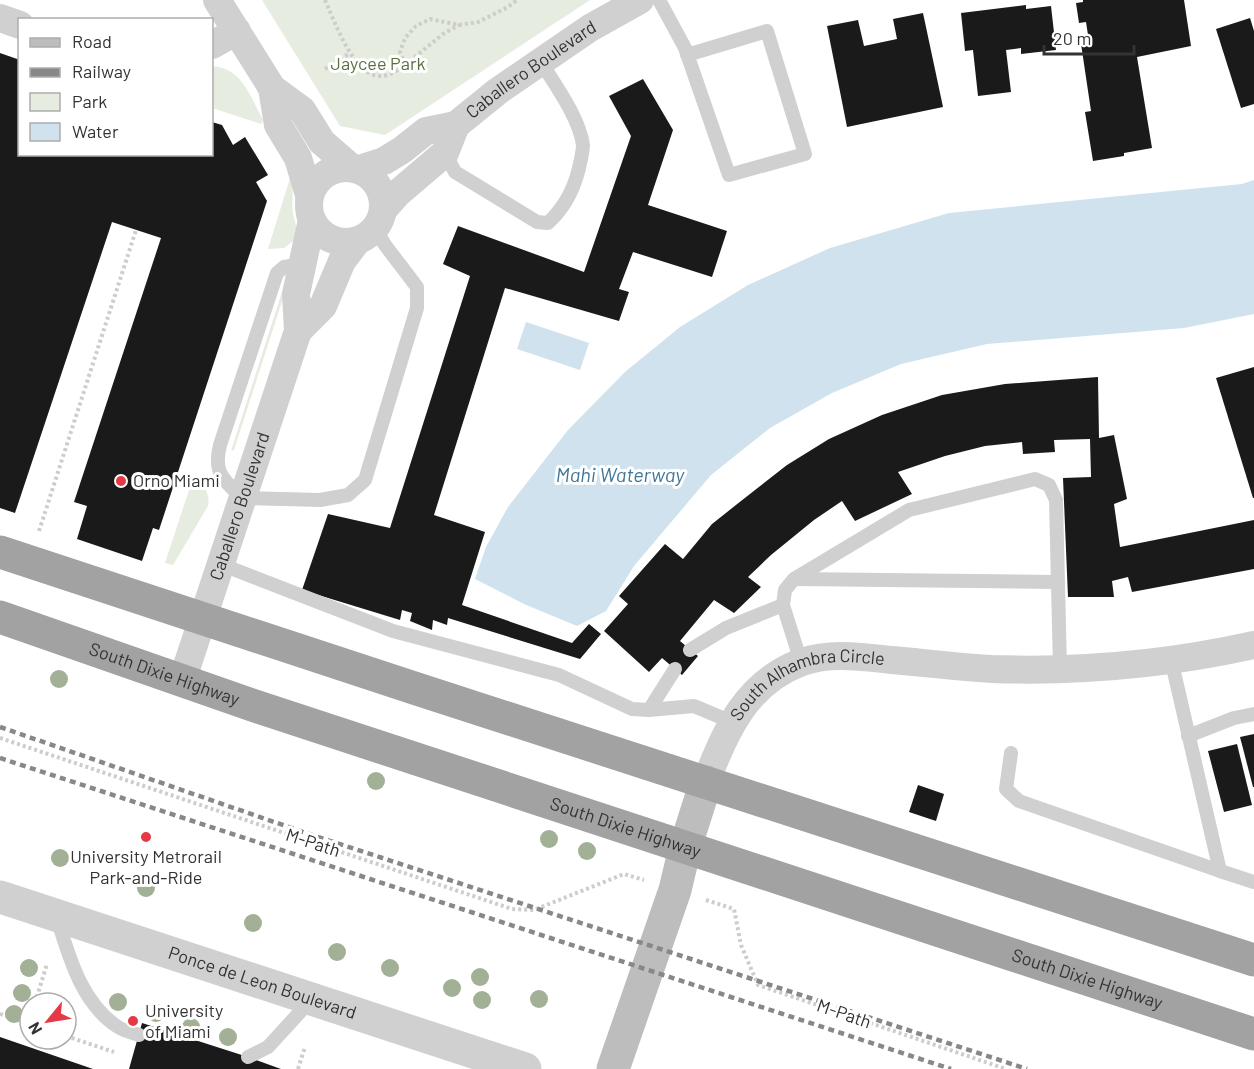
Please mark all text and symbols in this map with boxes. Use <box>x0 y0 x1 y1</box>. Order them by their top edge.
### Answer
street label: Caballero Boulevard <box>461 15 600 123</box>
legend <box>18 18 213 156</box>
scale bar <box>1044 18 1134 56</box>
text: 20 m <box>1053 27 1091 49</box>
text: Road <box>72 30 112 52</box>
park label: Jaycee Park <box>331 52 425 74</box>
text: Railway <box>72 60 131 82</box>
text: Park <box>72 90 107 112</box>
text: Water <box>72 120 119 142</box>
street label: Caballero Boulevard <box>204 429 274 583</box>
water label: Mahi Waterway <box>556 462 685 486</box>
place label: Orno Miami <box>133 469 220 491</box>
marker: Orno Miami <box>114 474 128 488</box>
street label: South Dixie Highway <box>87 637 243 710</box>
street label: South Alhambra Circle <box>725 644 886 724</box>
street label: South Dixie Highway <box>547 792 704 862</box>
street label: M-Path <box>283 823 343 861</box>
marker: University Metrorail Park-and-Ride <box>139 830 153 844</box>
place label: University Metrorail Park-and-Ride <box>70 845 222 888</box>
street label: Ponce de Leon Boulevard <box>166 941 359 1023</box>
street label: South Dixie Highway <box>1009 943 1166 1013</box>
north arrow <box>18 991 78 1051</box>
street label: M-Path <box>814 994 874 1033</box>
place label: University of Miami <box>145 999 223 1042</box>
marker: University of Miami <box>126 1014 140 1028</box>
text: N <box>24 1019 45 1038</box>

